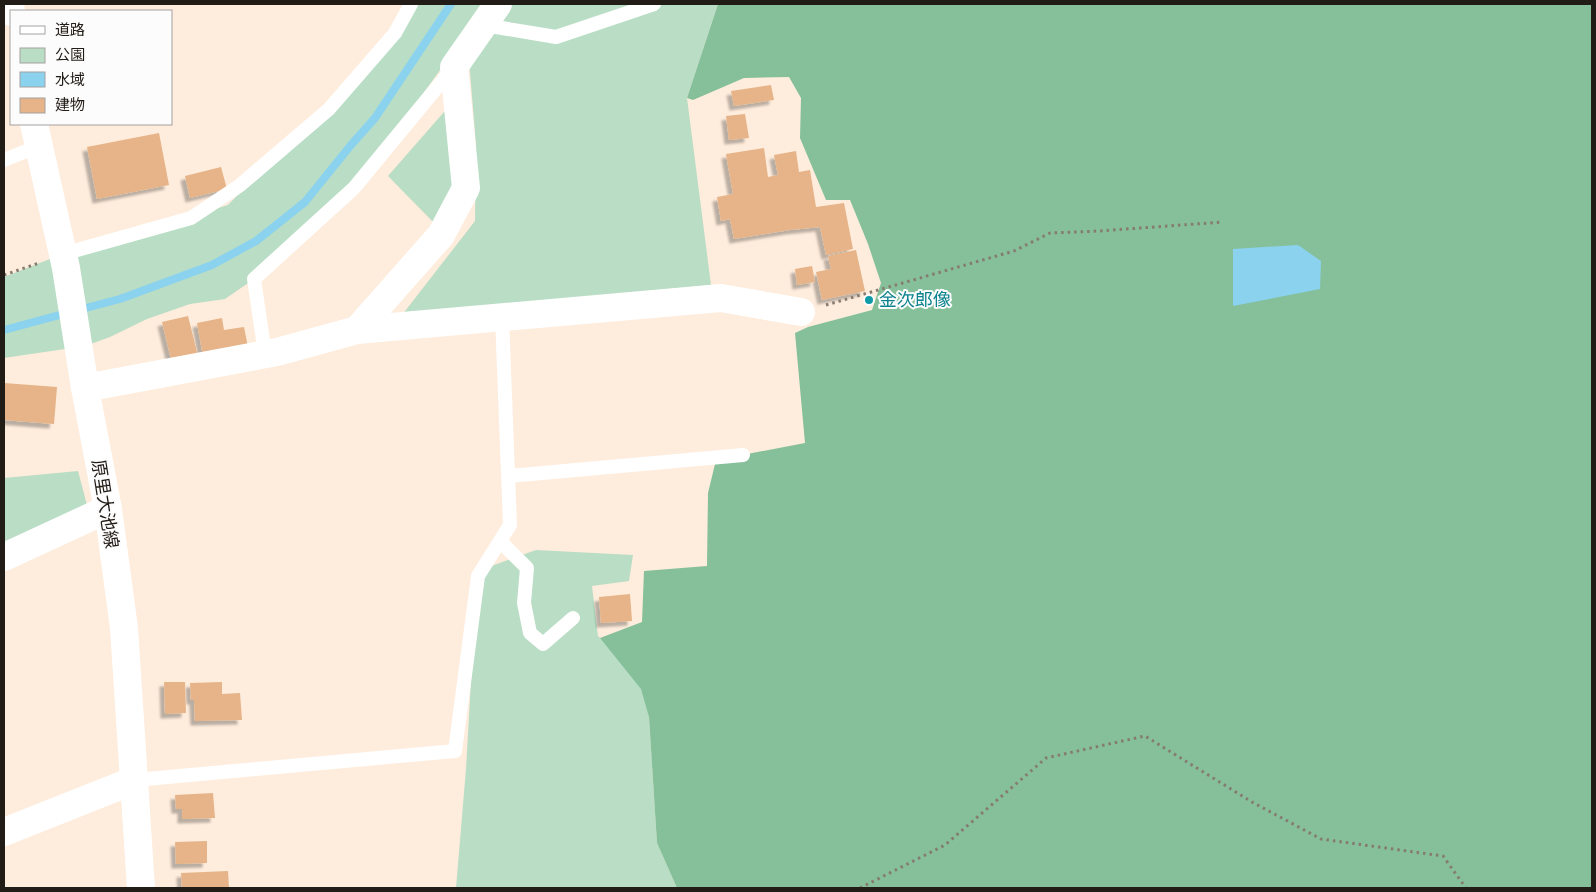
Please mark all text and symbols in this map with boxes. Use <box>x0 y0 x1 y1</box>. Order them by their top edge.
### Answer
legend <box>10 10 172 125</box>
text: 道路 <box>55 21 85 38</box>
text: 公園 <box>55 46 85 63</box>
text: 水域 <box>55 71 85 88</box>
text: 建物 <box>55 96 85 113</box>
place label: 金次郎像 <box>879 289 951 310</box>
marker: 金次郎像 <box>863 294 875 306</box>
street label: 原里大池線 <box>88 458 123 550</box>

